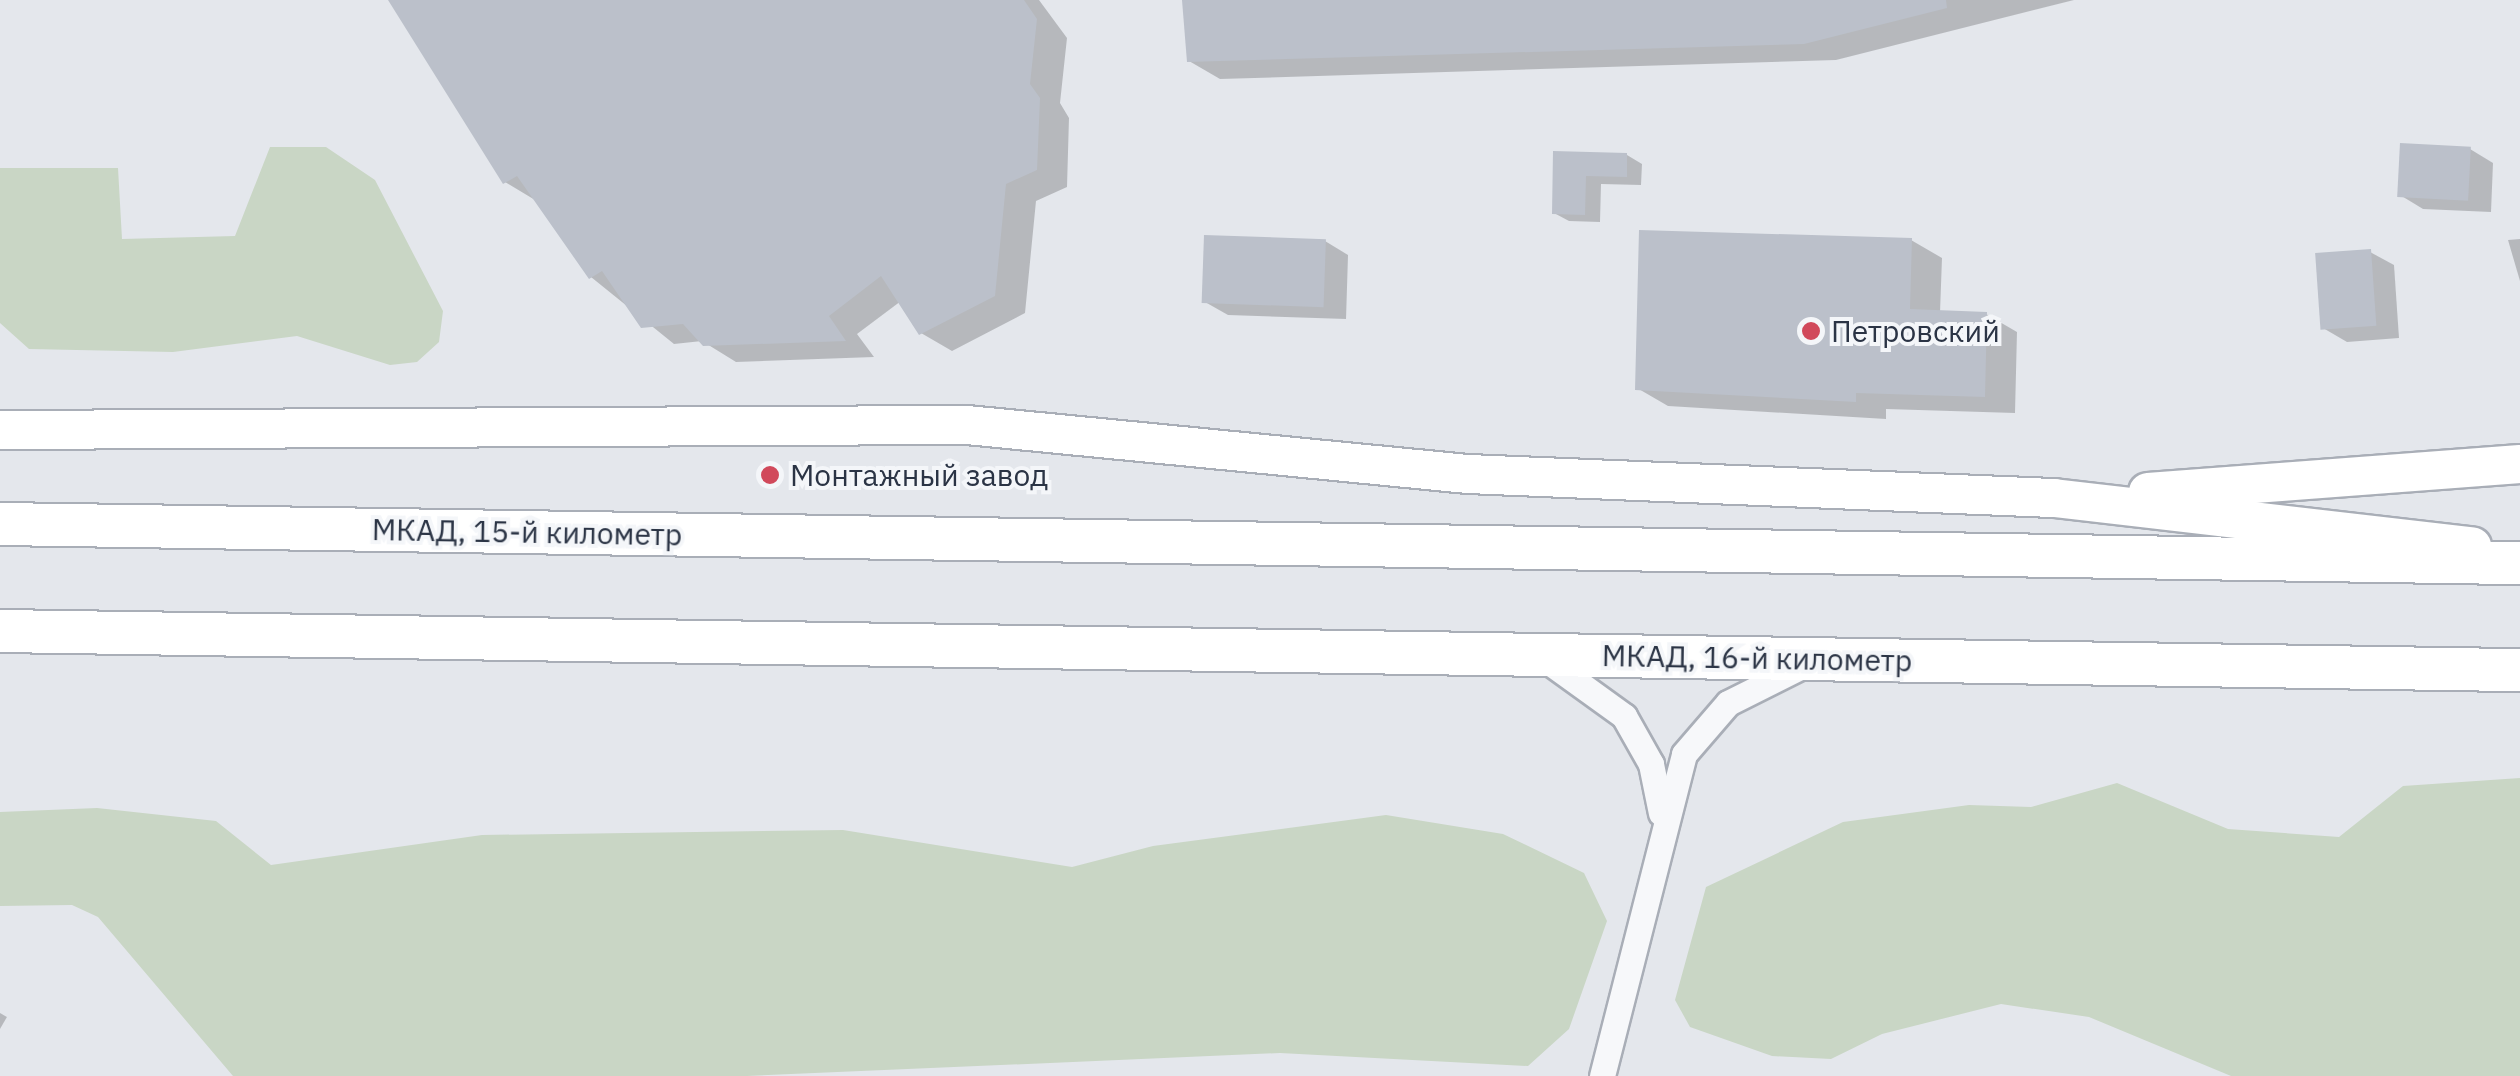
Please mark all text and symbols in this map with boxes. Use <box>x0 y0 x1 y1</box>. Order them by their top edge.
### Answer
place label: Петровский <box>1831 313 2000 349</box>
marker: Петровский <box>1800 320 1822 342</box>
place label: Монтажный завод <box>790 457 1048 493</box>
marker: Монтажный завод <box>759 464 781 486</box>
street label: МКАД, 15-й километр <box>372 511 682 553</box>
street label: МКАД, 16-й километр <box>1602 637 1912 679</box>

